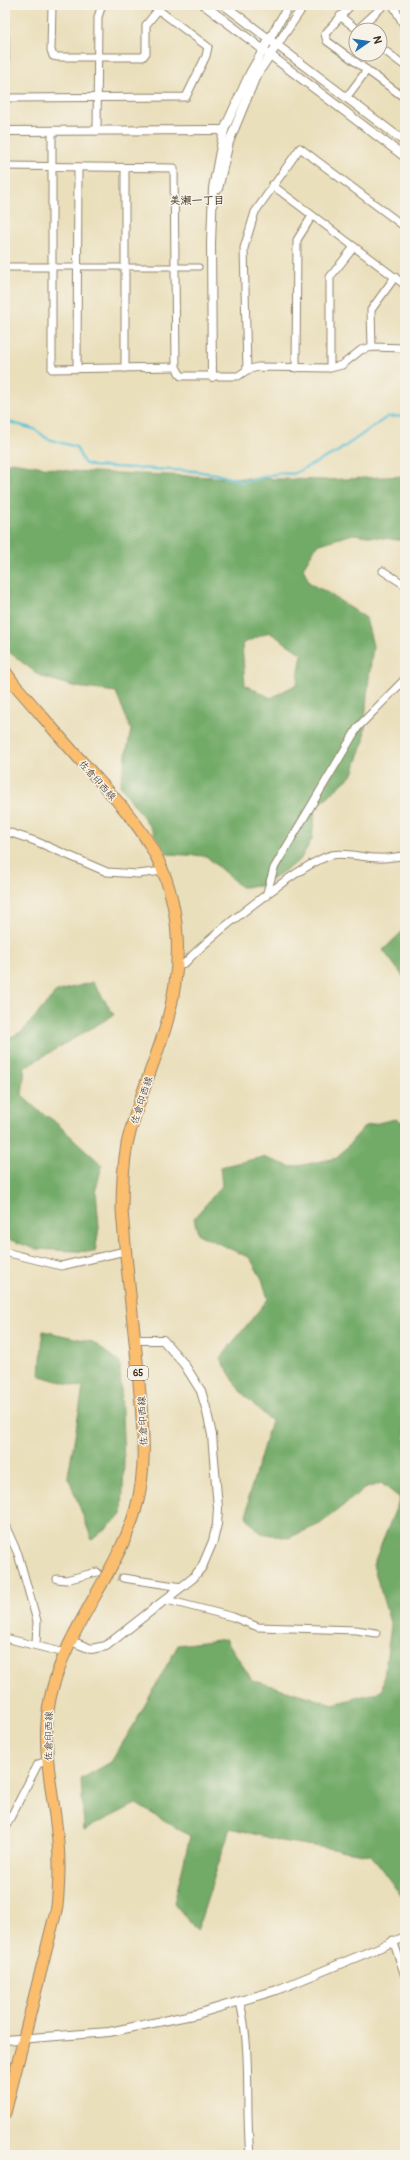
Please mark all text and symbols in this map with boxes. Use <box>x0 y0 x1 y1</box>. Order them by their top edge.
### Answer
north arrow <box>348 22 388 62</box>
text: N <box>370 35 385 45</box>
district label: 美瀬一丁目 <box>170 194 225 207</box>
street label: 佐倉印西線 <box>76 758 118 803</box>
street label: 佐倉印西線 <box>129 1075 155 1126</box>
road number: 65 <box>128 1366 148 1380</box>
street label: 佐倉印西線 <box>136 1396 150 1446</box>
street label: 佐倉印西線 <box>43 1711 55 1761</box>

